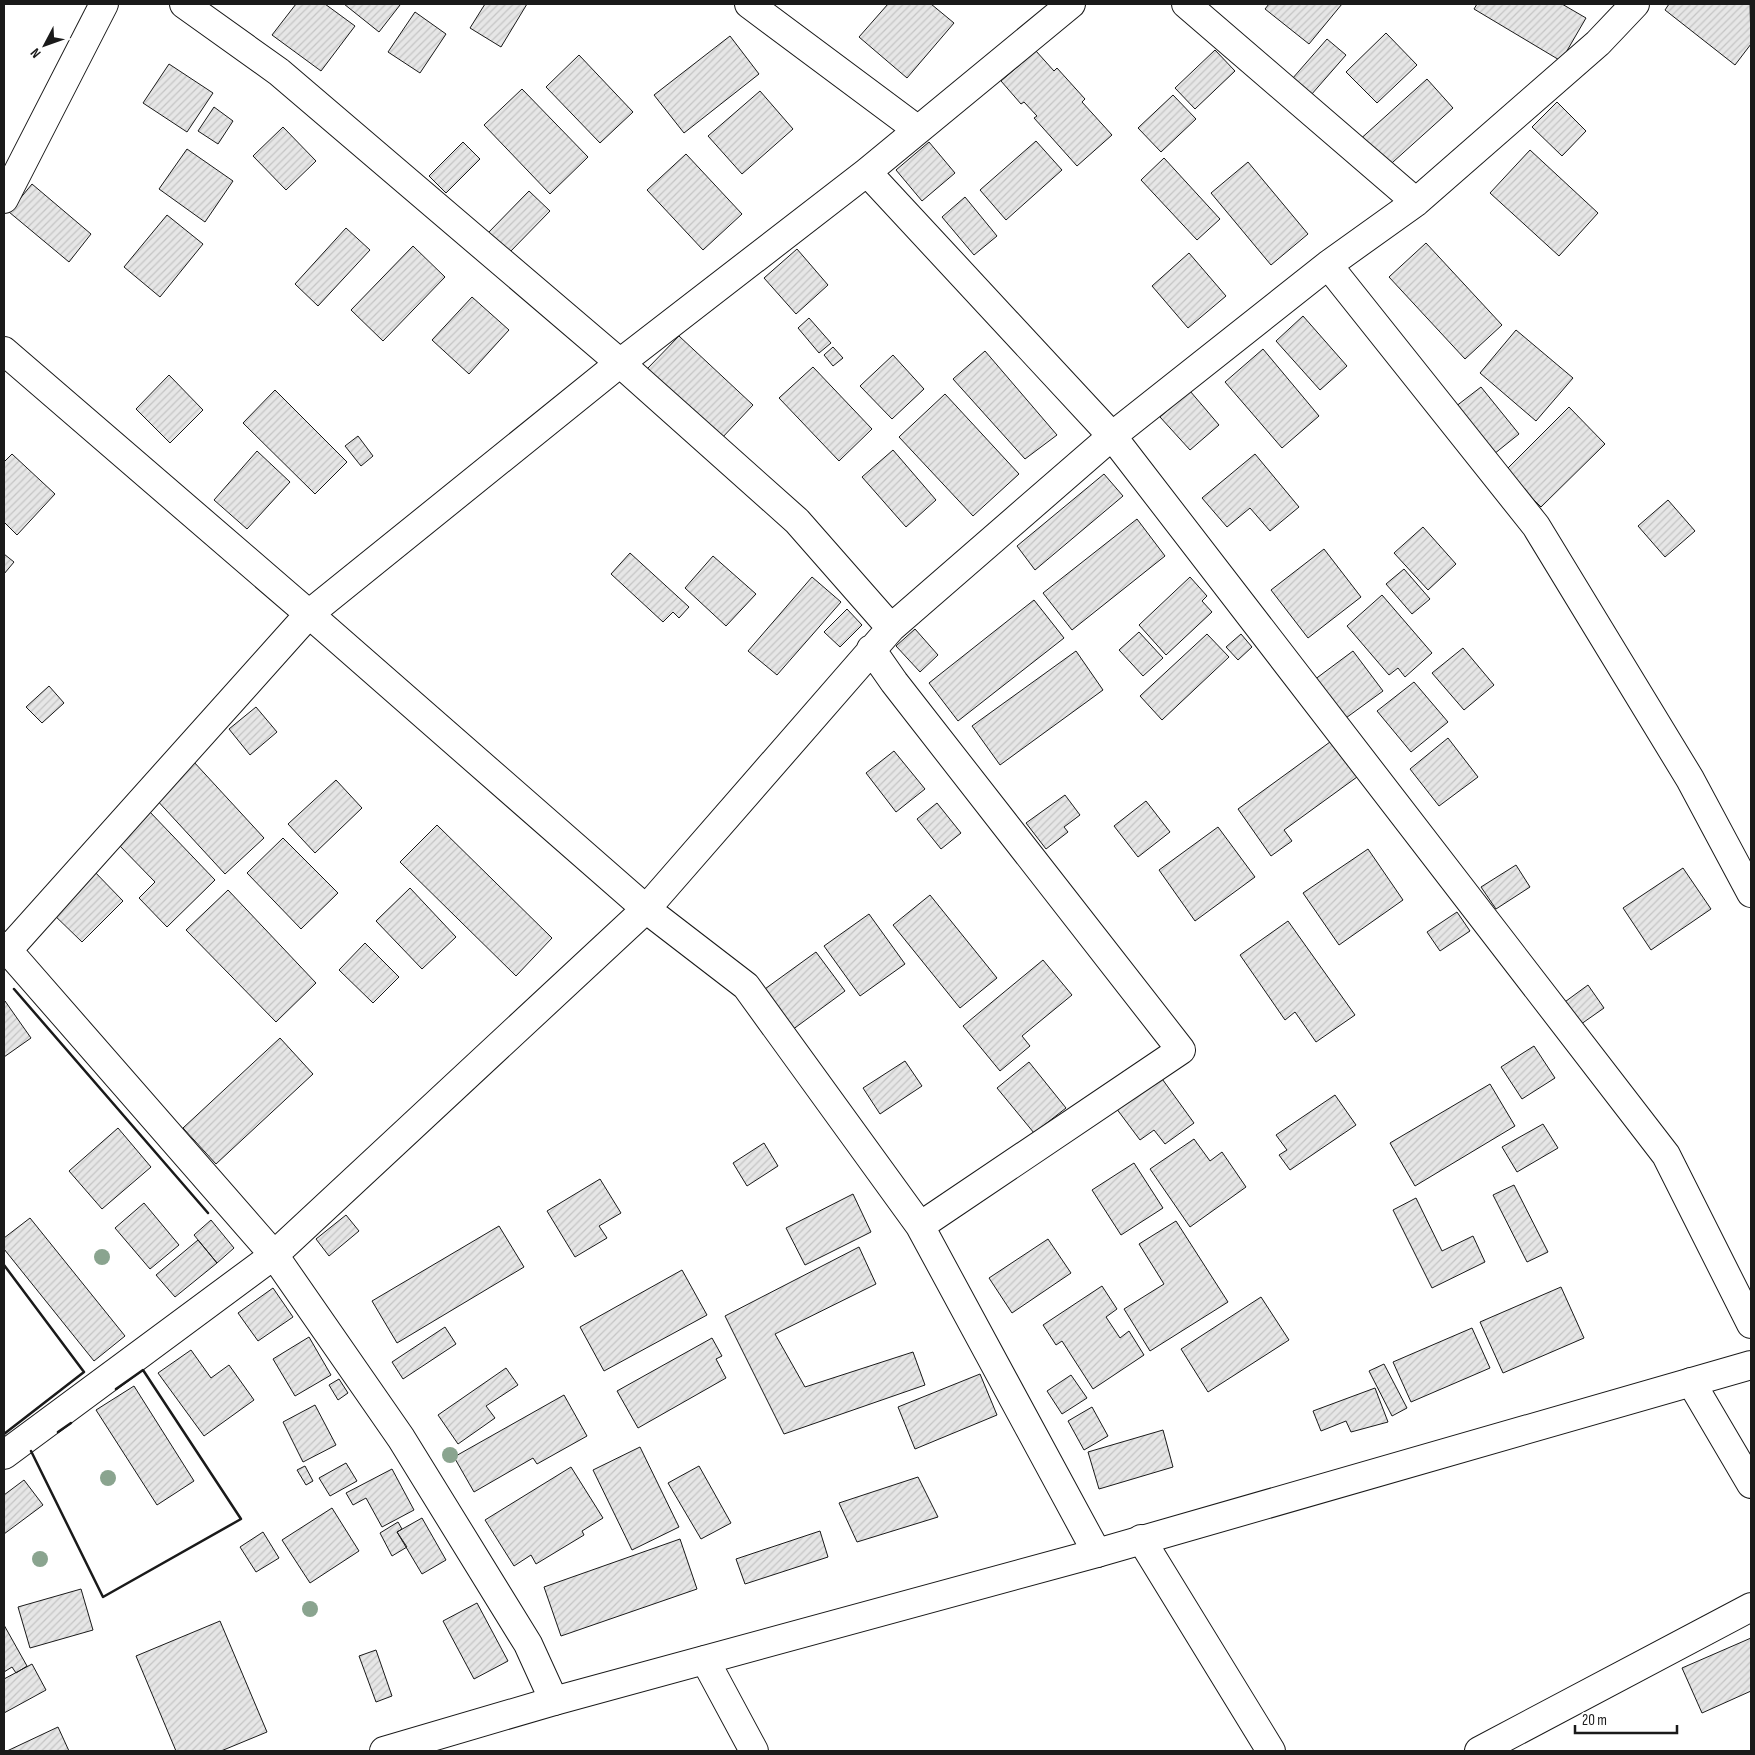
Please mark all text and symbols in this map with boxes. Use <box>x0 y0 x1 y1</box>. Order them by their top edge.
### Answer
north arrow <box>20 20 70 70</box>
text: N <box>27 45 44 62</box>
scale bar <box>1575 1702 1678 1734</box>
text: 20 m <box>1582 1711 1607 1730</box>

